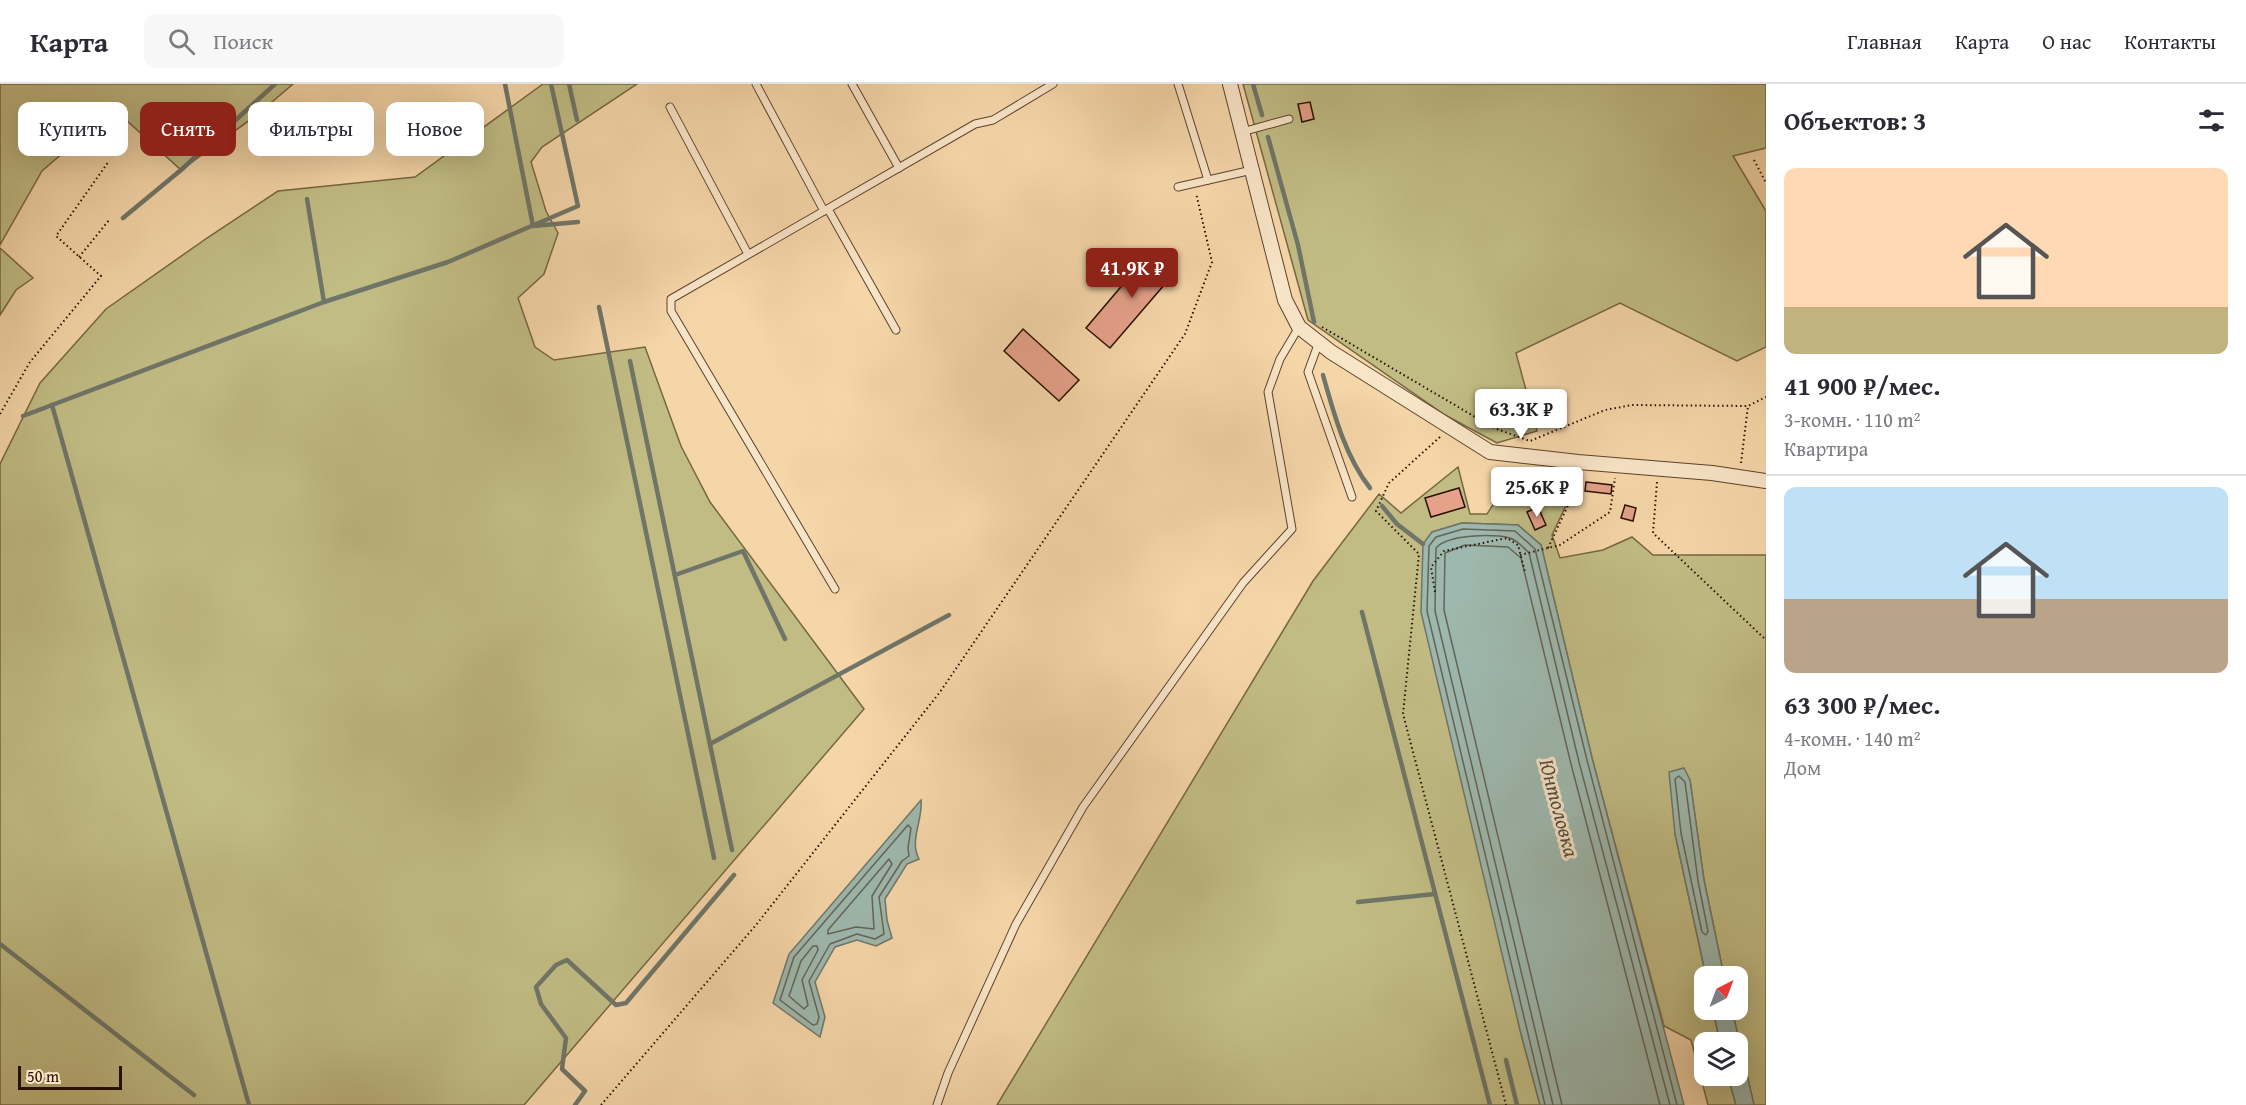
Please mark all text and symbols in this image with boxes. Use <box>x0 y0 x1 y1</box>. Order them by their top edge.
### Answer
search box <box>144 14 564 68</box>
text: Карта <box>30 21 108 62</box>
icon: search <box>165 25 198 58</box>
text: Поиск <box>213 25 273 57</box>
text: Главная <box>1847 26 1922 57</box>
text: Карта <box>1955 26 2009 57</box>
text: О нас <box>2042 26 2091 57</box>
text: Контакты <box>2124 26 2216 57</box>
text: Объектов: 3 <box>1784 101 1927 140</box>
chip: Купить <box>18 102 128 156</box>
chip: Снять <box>140 102 236 156</box>
chip: Фильтры <box>248 102 374 156</box>
chip: Новое <box>386 102 484 156</box>
icon: filters <box>2195 104 2228 137</box>
icon: home <box>1952 207 2060 315</box>
pin: 41.9K ₽ <box>1077 248 1187 299</box>
text: 41.9K ₽ <box>1100 253 1164 282</box>
text: 41 900 ₽/мес. <box>1784 366 1940 405</box>
pin: 63.3K ₽ <box>1466 389 1576 440</box>
text: 63.3K ₽ <box>1489 394 1553 423</box>
text: 3-комн. · 110 m² <box>1784 405 1920 434</box>
text: Квартира <box>1784 434 1868 463</box>
pin: 25.6K ₽ <box>1482 467 1592 518</box>
text: 25.6K ₽ <box>1505 472 1569 501</box>
icon: home <box>1952 526 2060 634</box>
text: 63 300 ₽/мес. <box>1784 685 1940 724</box>
text: 4-комн. · 140 m² <box>1784 724 1920 753</box>
text: Дом <box>1784 753 1821 782</box>
water label: Юнтоловка <box>1532 755 1588 861</box>
north arrow <box>1694 966 1748 1020</box>
map controls <box>1694 966 1748 1086</box>
button: layers <box>1694 1032 1748 1086</box>
scale bar <box>18 1063 122 1090</box>
text: 50 m <box>27 1064 59 1088</box>

